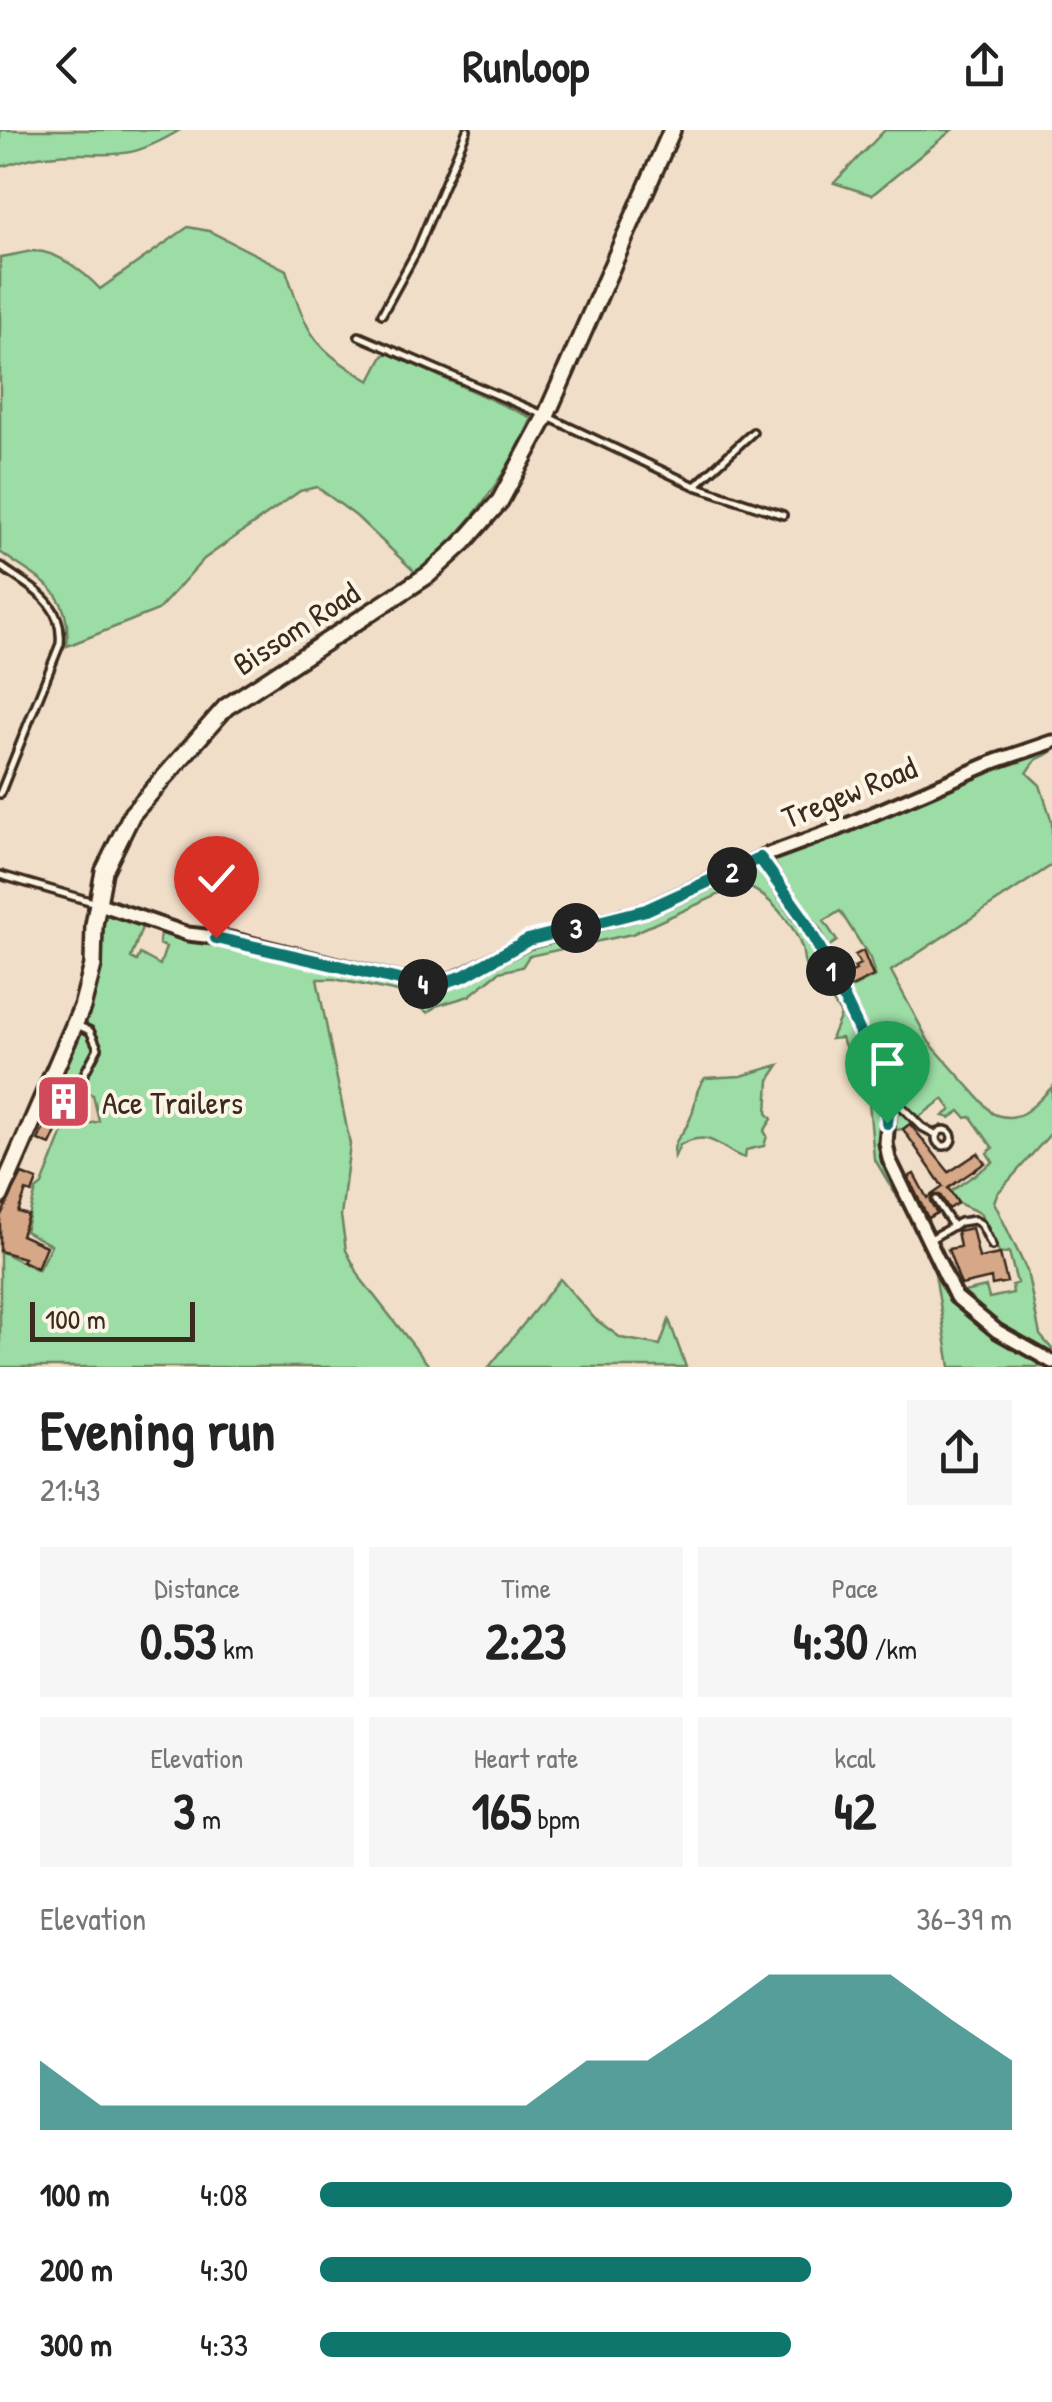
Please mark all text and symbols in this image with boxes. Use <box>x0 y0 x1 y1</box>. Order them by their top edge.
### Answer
text: Runloop <box>463 35 589 96</box>
icon: back <box>40 38 95 93</box>
icon: share <box>957 38 1012 93</box>
street label: Bissom Road <box>225 571 367 685</box>
street label: Tregew Road <box>775 746 923 838</box>
pin <box>174 836 259 939</box>
pin: 2 <box>707 847 757 897</box>
icon: check <box>189 851 244 906</box>
text: 2 <box>725 853 739 891</box>
pin: 3 <box>551 903 601 953</box>
text: 3 <box>570 909 582 947</box>
pin: 1 <box>806 946 856 996</box>
text: 1 <box>826 952 836 990</box>
pin: 4 <box>398 959 448 1009</box>
text: 4 <box>418 965 428 1003</box>
pin <box>845 1021 930 1124</box>
icon: arrive <box>860 1036 915 1091</box>
building icon: Ace Trailers <box>33 1072 93 1132</box>
place label: Ace Trailers <box>102 1081 243 1124</box>
scale bar <box>30 1297 195 1342</box>
text: 100 m <box>45 1300 106 1338</box>
text: Evening run <box>40 1393 275 1467</box>
button: share <box>907 1400 1012 1505</box>
text: 21:43 <box>40 1468 100 1511</box>
text: Distance <box>154 1569 240 1607</box>
text: Time <box>501 1569 551 1607</box>
text: Pace <box>832 1569 878 1607</box>
text: 0.53 <box>140 1607 217 1675</box>
text: 2:23 <box>486 1607 566 1675</box>
text: 4:30 <box>793 1607 868 1675</box>
text: km <box>217 1630 254 1668</box>
text: /km <box>868 1630 917 1668</box>
text: Elevation <box>151 1739 244 1777</box>
text: Heart rate <box>474 1739 578 1777</box>
text: kcal <box>835 1739 875 1777</box>
text: 3 <box>173 1777 195 1845</box>
text: 165 <box>472 1777 531 1845</box>
text: 42 <box>834 1777 876 1845</box>
text: m <box>195 1800 221 1838</box>
text: bpm <box>531 1800 580 1838</box>
text: Elevation <box>40 1897 146 1940</box>
text: 36–39 m <box>916 1897 1012 1940</box>
text: 100 m <box>40 2173 109 2216</box>
text: 4:08 <box>200 2173 248 2216</box>
text: 200 m <box>40 2248 113 2291</box>
text: 4:30 <box>200 2248 248 2291</box>
text: 300 m <box>40 2323 112 2366</box>
text: 4:33 <box>200 2323 248 2366</box>

